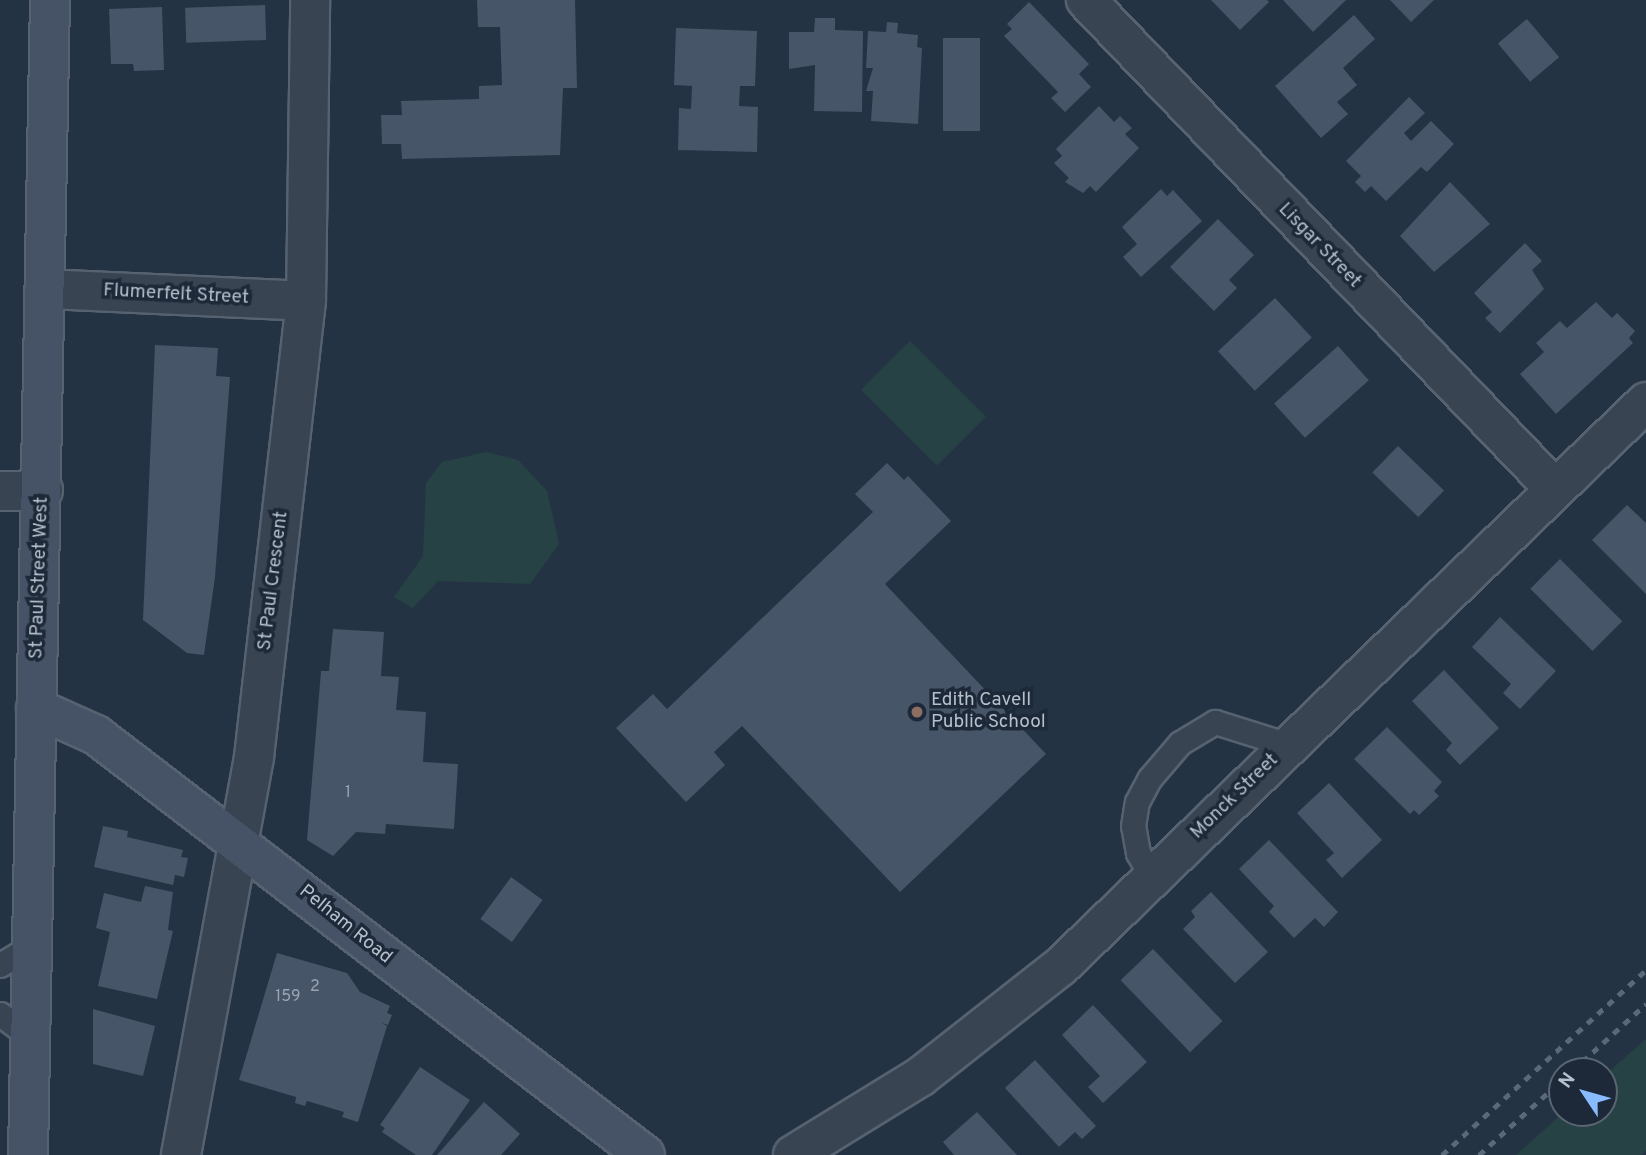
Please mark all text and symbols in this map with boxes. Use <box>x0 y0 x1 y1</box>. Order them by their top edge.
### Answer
street label: Lisgar Street <box>1273 199 1365 293</box>
street label: Flumerfelt Street <box>103 280 249 310</box>
street label: St Paul Street West <box>26 496 54 660</box>
street label: St Paul Crescent <box>254 510 294 652</box>
place label: Edith Cavell Public School <box>931 690 1046 734</box>
marker: Edith Cavell Public School <box>909 704 925 720</box>
street label: Monck Street <box>1186 749 1284 845</box>
house number: 1 <box>345 783 351 803</box>
street label: Pelham Road <box>294 881 396 969</box>
house number: 2 <box>310 977 320 997</box>
house number: 159 <box>275 987 301 1007</box>
north arrow <box>1548 1057 1618 1127</box>
text: N <box>1554 1068 1581 1093</box>

